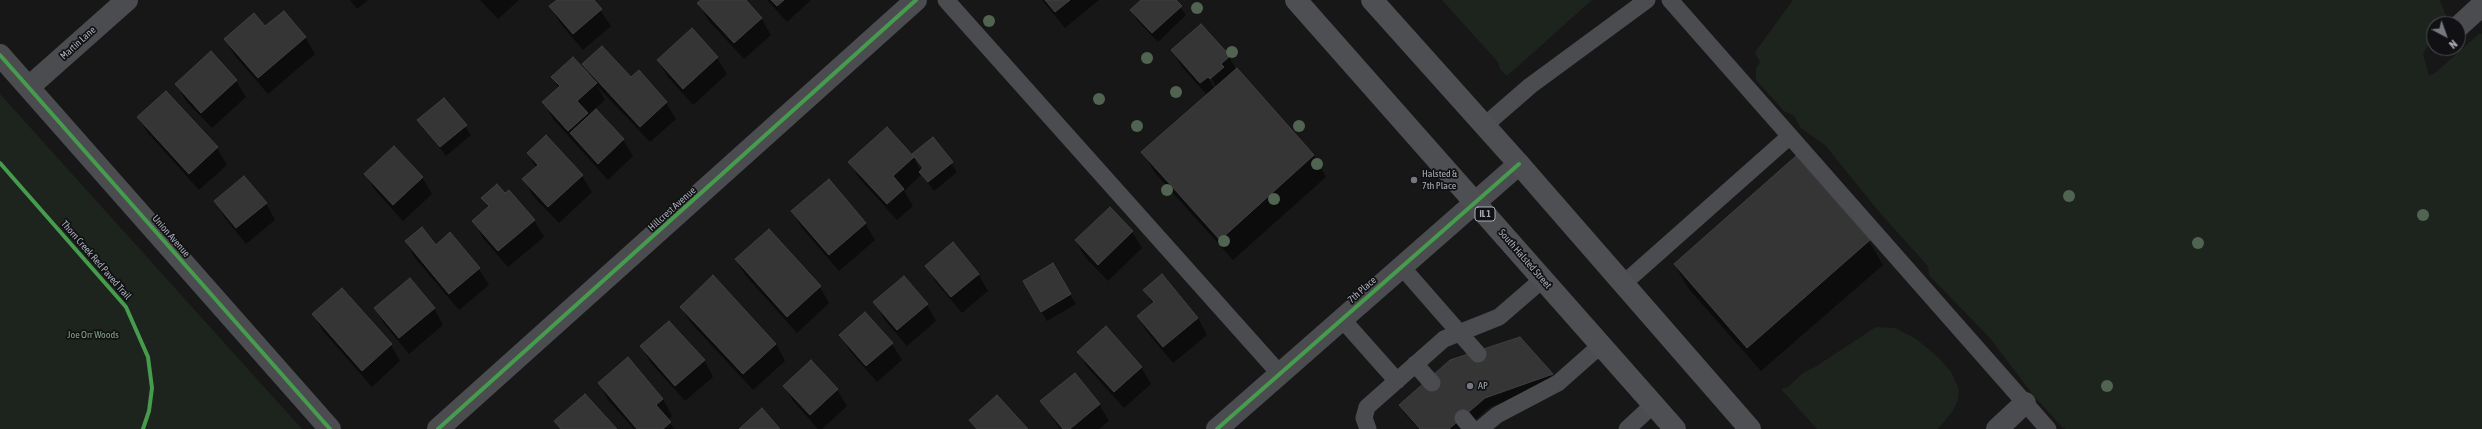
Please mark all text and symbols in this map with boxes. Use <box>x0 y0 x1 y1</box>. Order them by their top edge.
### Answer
north arrow <box>2426 16 2466 56</box>
street label: Martin Lane <box>58 24 98 62</box>
text: N <box>2447 38 2460 51</box>
place label: Halsted & 7th Place <box>1422 168 1457 192</box>
marker: Halsted & 7th Place <box>1409 175 1419 185</box>
street label: Hillcrest Avenue <box>646 184 698 234</box>
road number: IL 1 <box>1475 207 1495 221</box>
street label: Union Avenue <box>150 213 192 259</box>
street label: Thorn Creek Red Paved Trail <box>58 218 134 302</box>
street label: South Halsted Street <box>1496 227 1554 291</box>
street label: 7th Place <box>1345 274 1379 306</box>
park label: Joe Orr Woods <box>67 329 119 341</box>
place label: AP <box>1478 380 1488 392</box>
marker: AP <box>1465 381 1475 391</box>

